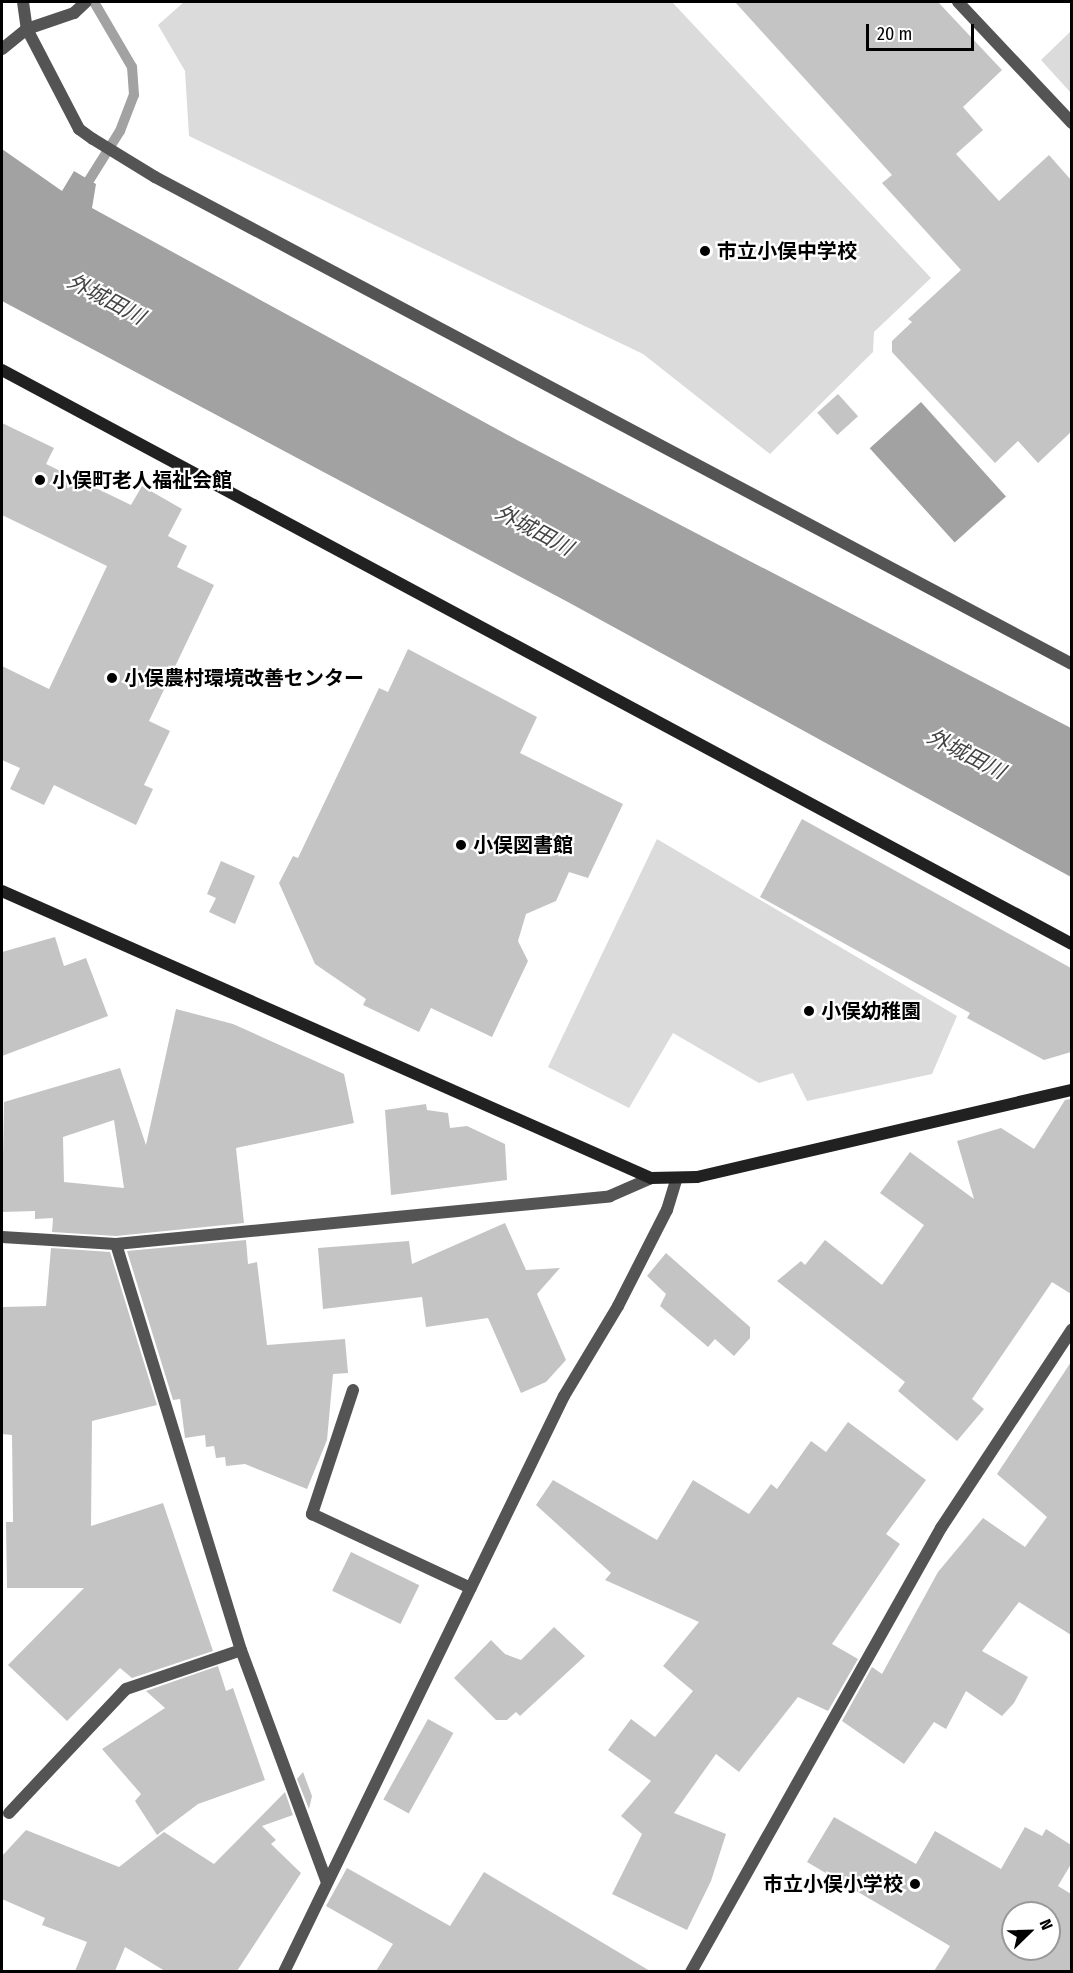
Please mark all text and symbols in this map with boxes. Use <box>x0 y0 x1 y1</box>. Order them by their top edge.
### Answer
scale bar <box>869 12 977 50</box>
text: 20 m <box>877 23 912 45</box>
place label: 市立小俣中学校 <box>717 239 857 263</box>
marker: 市立小俣中学校 <box>698 244 712 258</box>
water label: 外城田川 <box>63 268 149 330</box>
place label: 小俣町老人福祉会館 <box>52 468 232 492</box>
marker: 小俣町老人福祉会館 <box>33 473 47 487</box>
water label: 外城田川 <box>491 499 577 561</box>
place label: 小俣農村環境改善センター <box>124 666 364 690</box>
marker: 小俣農村環境改善センター <box>105 671 119 685</box>
water label: 外城田川 <box>923 724 1009 784</box>
place label: 小俣図書館 <box>473 833 573 857</box>
marker: 小俣図書館 <box>454 838 468 852</box>
place label: 小俣幼稚園 <box>821 999 921 1023</box>
marker: 小俣幼稚園 <box>802 1004 816 1018</box>
place label: 市立小俣小学校 <box>763 1872 903 1896</box>
marker: 市立小俣小学校 <box>908 1877 922 1891</box>
north arrow <box>1001 1901 1061 1961</box>
text: N <box>1036 1916 1057 1933</box>

